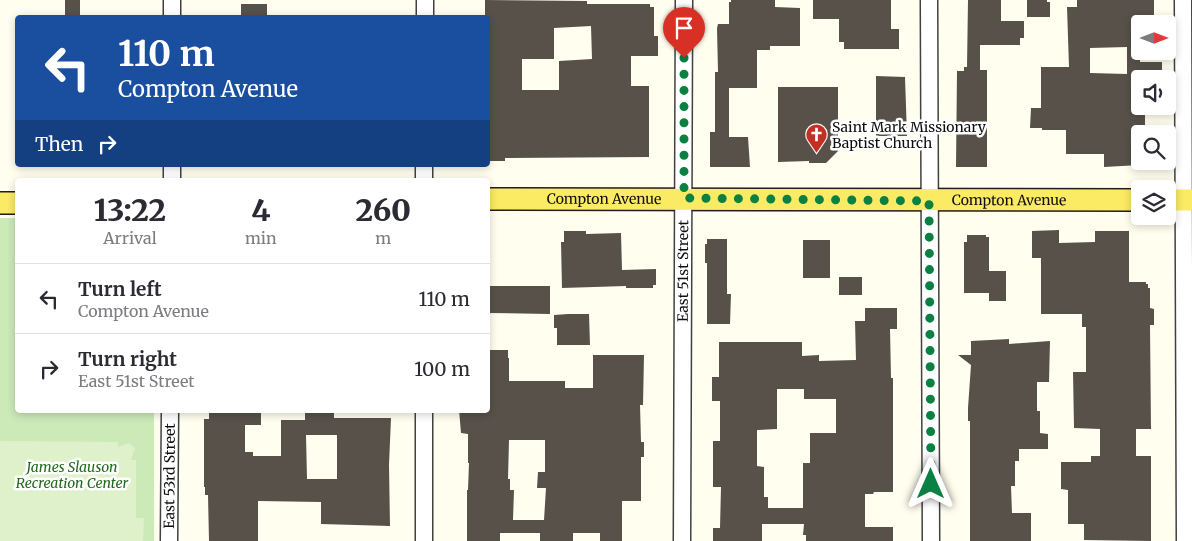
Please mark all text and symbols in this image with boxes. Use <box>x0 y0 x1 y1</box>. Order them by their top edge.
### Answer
pin <box>663 7 705 58</box>
icon: arrive <box>670 14 698 42</box>
north arrow <box>1131 15 1176 60</box>
map controls <box>1131 15 1176 225</box>
text: 110 m <box>118 32 215 76</box>
icon: left <box>35 35 100 100</box>
button: sound <box>1131 70 1176 115</box>
text: Compton Avenue <box>118 75 298 103</box>
place label: Saint Mark Missionary Baptist Church <box>832 118 987 152</box>
church icon: Saint Mark Missionary Baptist Church <box>804 123 828 154</box>
button: search <box>1131 125 1176 170</box>
icon: right <box>93 130 121 158</box>
text: Then <box>35 132 83 156</box>
button: layers <box>1131 180 1176 225</box>
street label: Compton Avenue <box>547 190 661 208</box>
text: 13:22 <box>94 191 166 229</box>
text: 4 <box>251 191 270 229</box>
text: 260 <box>355 191 411 229</box>
street label: Compton Avenue <box>952 191 1066 209</box>
street label: East 51st Street <box>674 219 692 322</box>
text: Arrival <box>103 228 157 248</box>
text: min <box>245 228 277 248</box>
text: m <box>375 228 391 248</box>
text: Turn left <box>78 277 162 301</box>
icon: left <box>35 285 63 313</box>
text: 110 m <box>419 287 470 311</box>
text: Compton Avenue <box>78 301 209 321</box>
text: Turn right <box>78 347 177 371</box>
icon: right <box>35 355 63 383</box>
text: 100 m <box>414 357 470 381</box>
text: East 51st Street <box>78 371 195 391</box>
street label: East 53rd Street <box>160 423 179 529</box>
position arrow <box>904 457 956 509</box>
park label: James Slauson Recreation Center <box>16 458 128 492</box>

